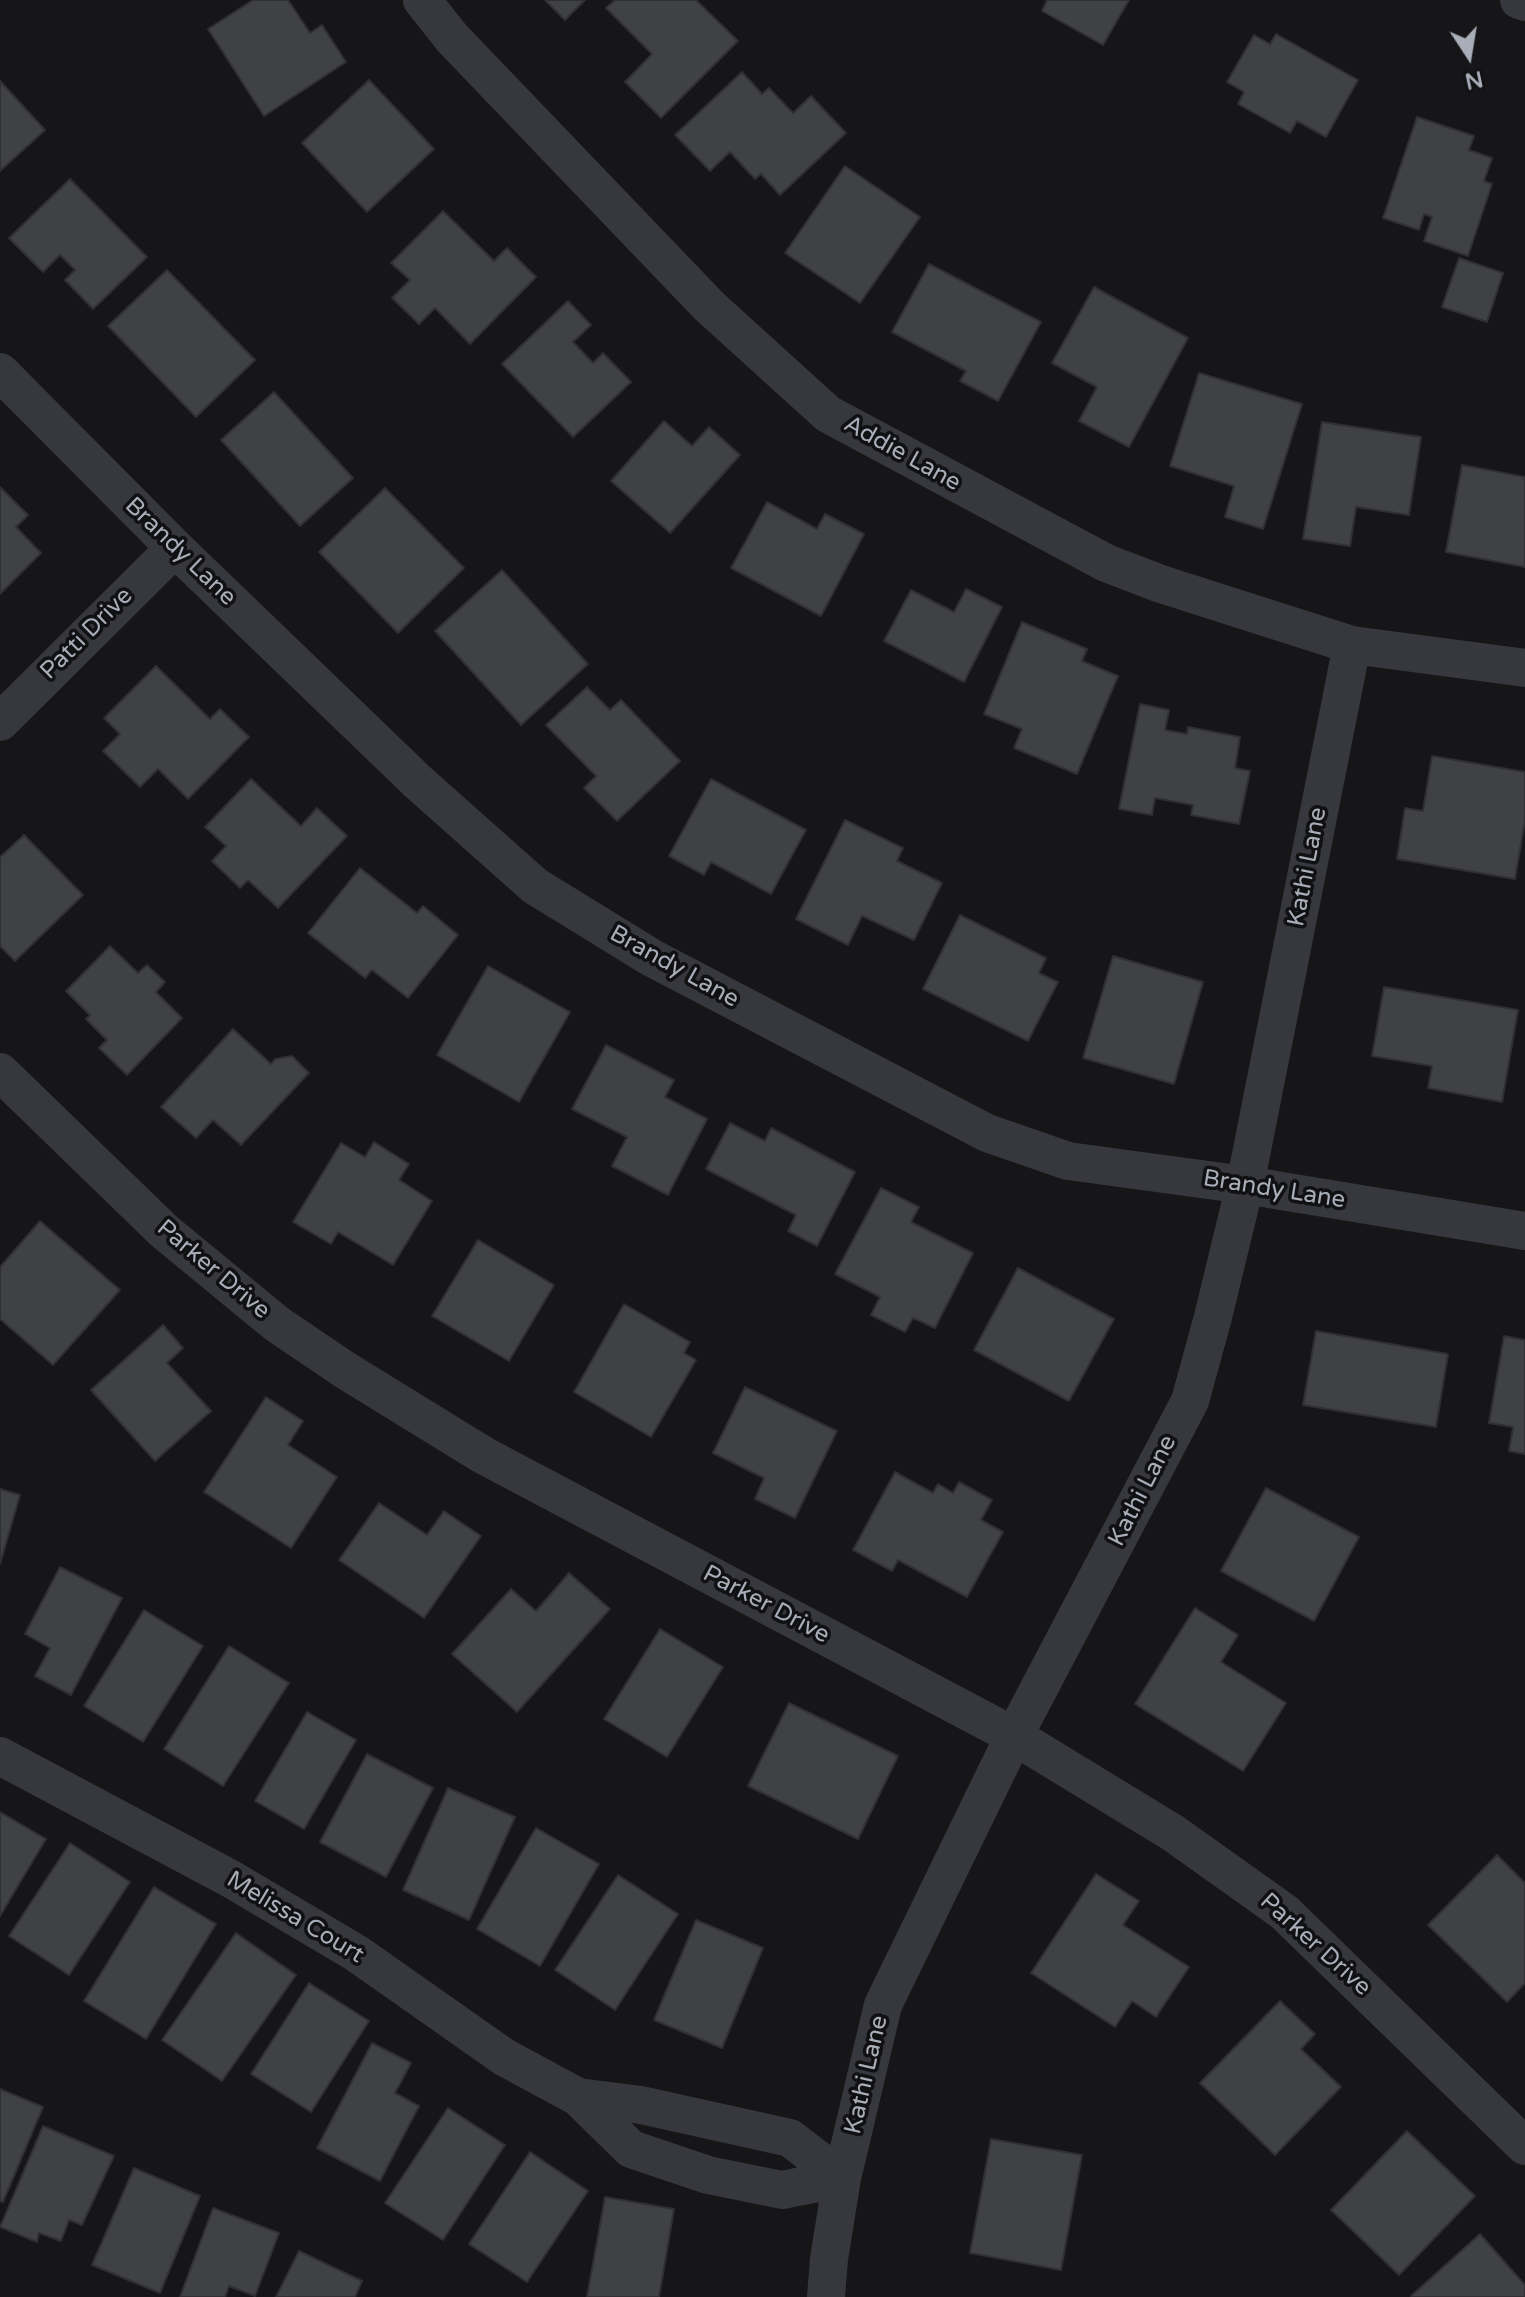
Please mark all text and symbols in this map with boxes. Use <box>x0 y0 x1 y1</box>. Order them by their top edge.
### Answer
north arrow <box>1429 16 1509 96</box>
text: N <box>1463 65 1485 94</box>
street label: Addie Lane <box>839 410 965 498</box>
street label: Brandy Lane <box>118 492 242 612</box>
street label: Patti Drive <box>35 582 139 686</box>
street label: Kathi Lane <box>1282 805 1334 929</box>
street label: Brandy Lane <box>604 920 744 1014</box>
street label: Brandy Lane <box>1201 1165 1347 1215</box>
street label: Parker Drive <box>150 1214 276 1326</box>
street label: Kathi Lane <box>1103 1431 1183 1551</box>
street label: Parker Drive <box>698 1560 834 1650</box>
street label: Melissa Court <box>221 1866 369 1970</box>
street label: Parker Drive <box>1254 1888 1376 2002</box>
street label: Kathi Lane <box>839 2013 895 2137</box>

